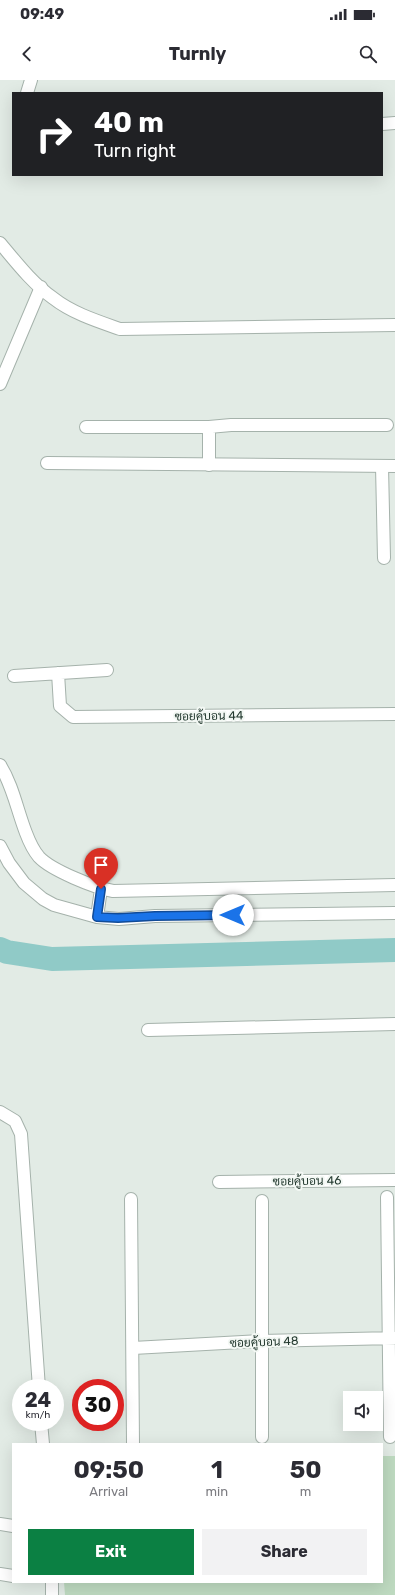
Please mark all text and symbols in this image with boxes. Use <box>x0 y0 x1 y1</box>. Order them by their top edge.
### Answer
text: 09:49 <box>20 5 64 23</box>
icon: back <box>16 43 38 65</box>
text: Turnly <box>169 43 226 65</box>
icon: search <box>357 43 379 65</box>
text: 40 m <box>94 106 164 139</box>
icon: right <box>28 108 80 160</box>
text: Turn right <box>94 140 176 162</box>
street label: ซอยคู้บอน 44 <box>174 708 244 725</box>
pin <box>84 848 118 889</box>
icon: arrive <box>90 854 112 876</box>
position arrow <box>212 894 254 936</box>
street label: ซอยคู้บอน 46 <box>273 1173 341 1190</box>
street label: ซอยคู้บอน 48 <box>229 1334 299 1351</box>
speed limit sign: 30 <box>72 1379 124 1431</box>
text: 24 <box>25 1388 51 1412</box>
map controls <box>343 1391 383 1431</box>
button: sound <box>343 1391 383 1431</box>
text: km/h <box>26 1409 50 1421</box>
text: 09:50 <box>74 1456 144 1484</box>
text: 1 <box>211 1456 223 1484</box>
text: 50 <box>290 1456 321 1484</box>
text: Arrival <box>89 1484 128 1499</box>
text: min <box>206 1484 228 1499</box>
text: m <box>300 1484 311 1499</box>
button: Exit <box>28 1529 194 1575</box>
button: Share <box>202 1529 367 1575</box>

